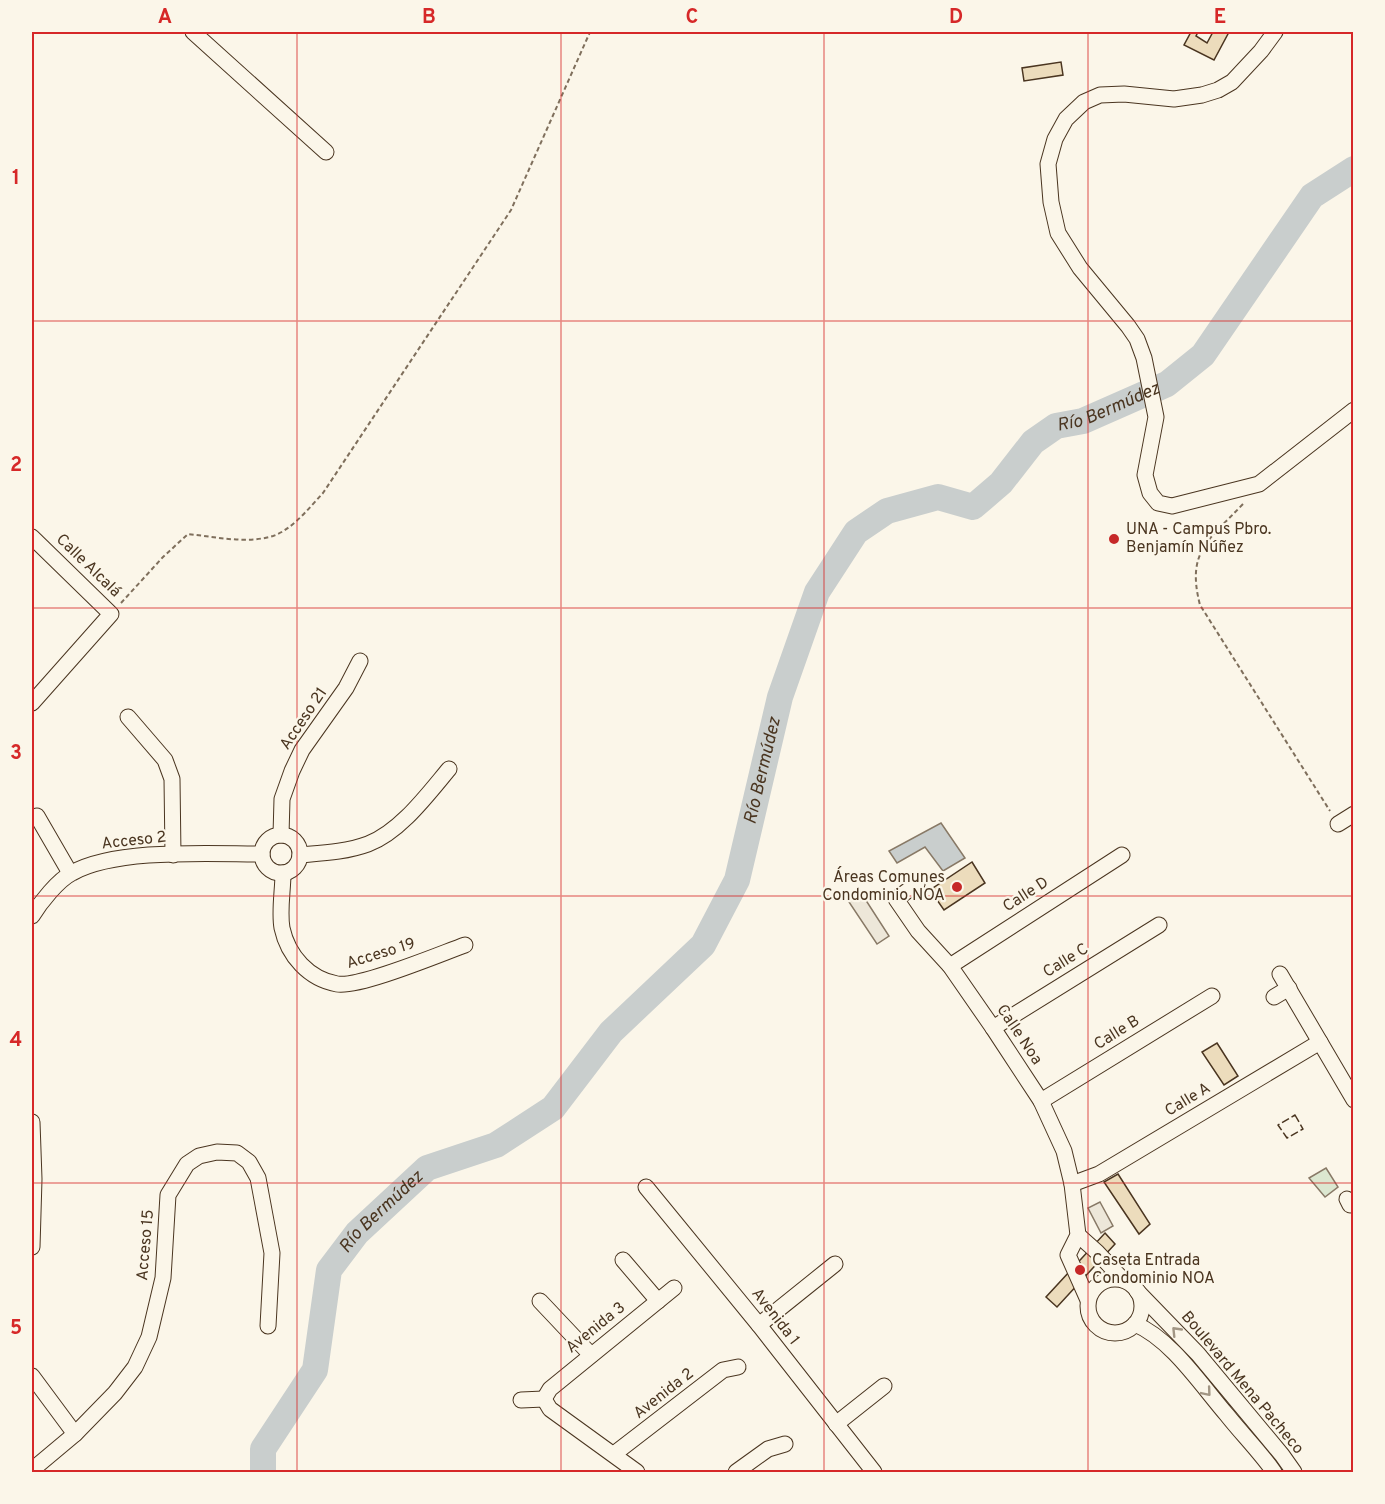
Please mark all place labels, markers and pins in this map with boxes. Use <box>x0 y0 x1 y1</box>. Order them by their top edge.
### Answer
place label: UNA - Campus Pbro. Benjamín Núñez <box>1126 520 1271 558</box>
marker: UNA - Campus Pbro. Benjamín Núñez <box>1107 532 1121 546</box>
place label: Áreas Comunes Condominio NOA <box>822 866 945 906</box>
marker: Áreas Comunes Condominio NOA <box>950 880 964 894</box>
place label: Caseta Entrada Condominio NOA <box>1092 1251 1215 1289</box>
marker: Caseta Entrada Condominio NOA <box>1073 1263 1087 1277</box>

